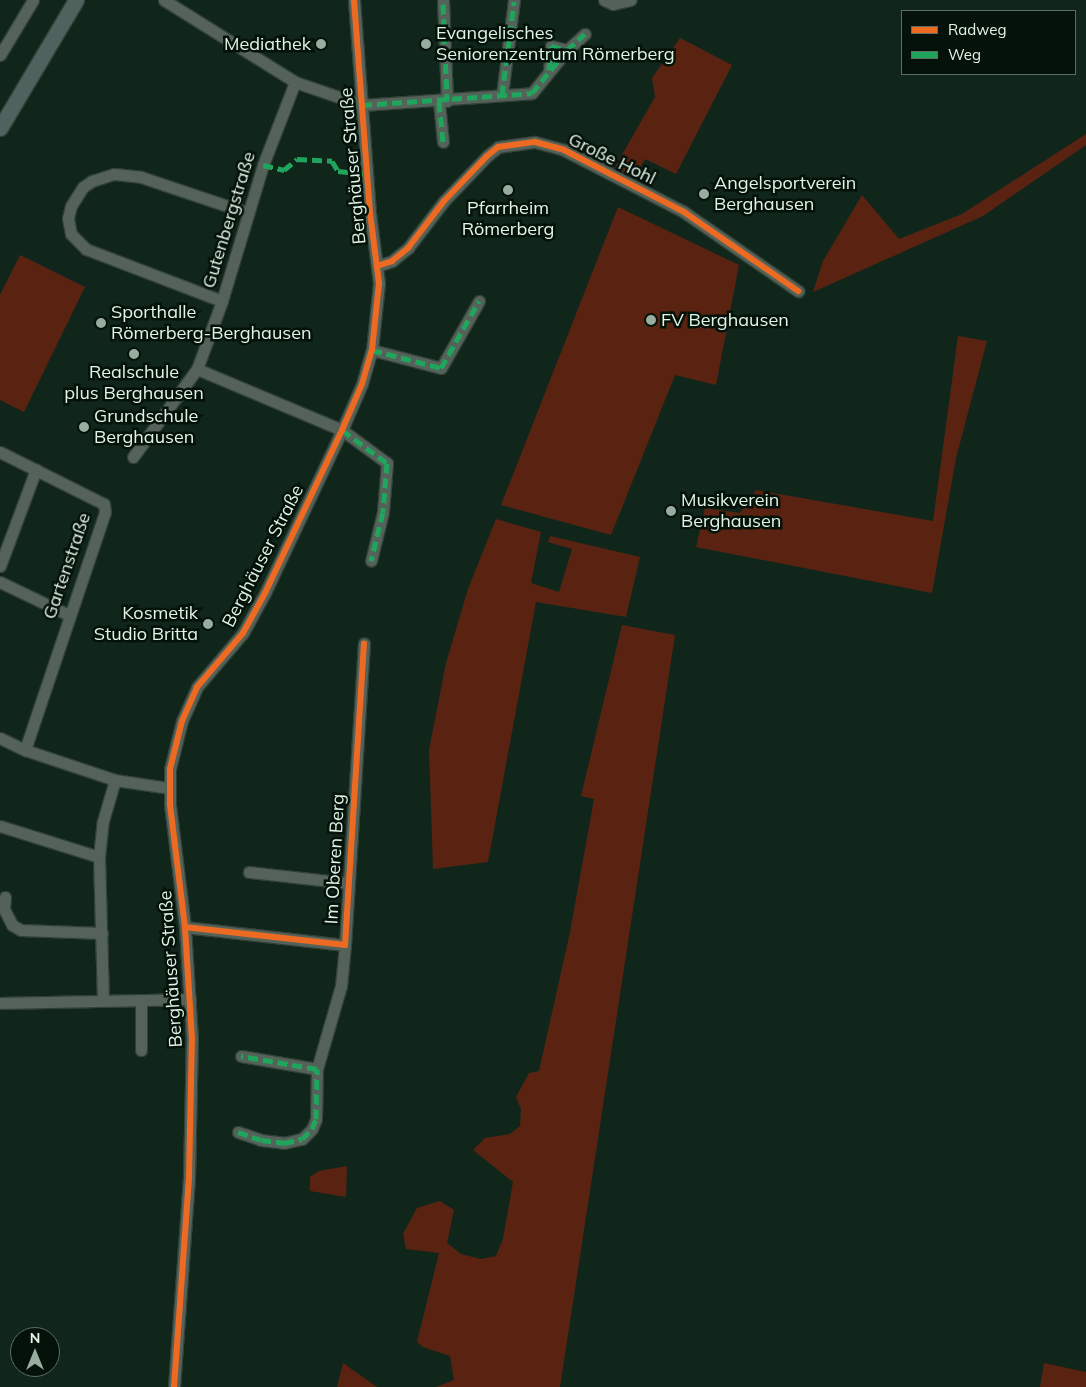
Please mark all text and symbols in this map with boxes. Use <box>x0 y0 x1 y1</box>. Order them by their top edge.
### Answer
legend <box>901 10 1076 75</box>
text: Radweg <box>948 20 1006 39</box>
place label: Evangelisches Seniorenzentrum Römerberg <box>436 23 675 66</box>
place label: Mediathek <box>224 33 311 55</box>
marker: Mediathek <box>315 38 327 50</box>
marker: Evangelisches Seniorenzentrum Römerberg <box>420 38 432 50</box>
text: Weg <box>948 45 981 64</box>
street label: Berghäuser Straße <box>335 87 371 245</box>
street label: Große Hohl <box>565 129 659 189</box>
street label: Gutenbergstraße <box>198 149 260 291</box>
place label: Angelsportverein Berghausen <box>714 173 856 215</box>
marker: Pfarrheim Römerberg <box>502 184 514 196</box>
marker: Angelsportverein Berghausen <box>698 188 710 200</box>
place label: Pfarrheim Römerberg <box>462 198 554 240</box>
place label: Sporthalle Römerberg-Berghausen <box>111 302 312 344</box>
place label: FV Berghausen <box>661 309 789 331</box>
marker: FV Berghausen <box>645 314 657 326</box>
marker: Sporthalle Römerberg-Berghausen <box>95 317 107 329</box>
marker: Realschule plus Berghausen <box>128 348 140 360</box>
place label: Realschule plus Berghausen <box>64 362 204 404</box>
place label: Grundschule Berghausen <box>94 406 198 448</box>
marker: Grundschule Berghausen <box>78 421 90 433</box>
street label: Berghäuser Straße <box>218 481 308 631</box>
place label: Musikverein Berghausen <box>681 490 781 532</box>
marker: Musikverein Berghausen <box>665 505 677 517</box>
street label: Gartenstraße <box>39 510 95 622</box>
place label: Kosmetik Studio Britta <box>94 603 198 646</box>
marker: Kosmetik Studio Britta <box>202 618 214 630</box>
street label: Im Oberen Berg <box>321 793 349 925</box>
street label: Berghäuser Straße <box>155 890 187 1048</box>
north arrow <box>10 1327 60 1377</box>
text: N <box>30 1329 40 1347</box>

